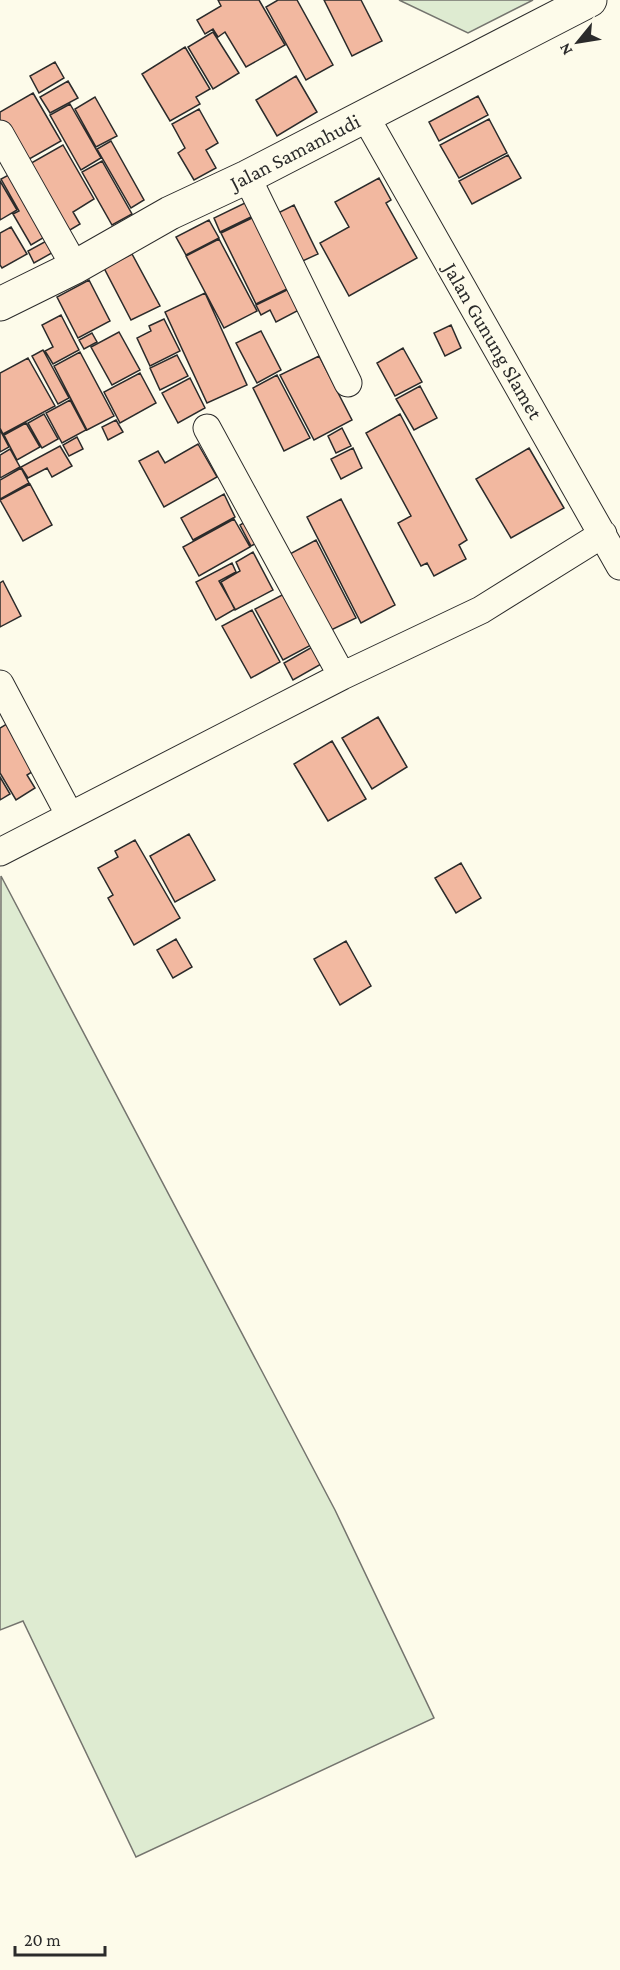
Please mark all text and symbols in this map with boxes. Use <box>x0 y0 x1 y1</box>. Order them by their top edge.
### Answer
north arrow <box>548 12 608 72</box>
text: N <box>555 40 576 58</box>
street label: Jalan Samanhudi <box>224 109 365 196</box>
street label: Jalan Gunung Slamet <box>437 257 548 424</box>
scale bar <box>15 1919 105 1957</box>
text: 20 m <box>24 1930 61 1950</box>

